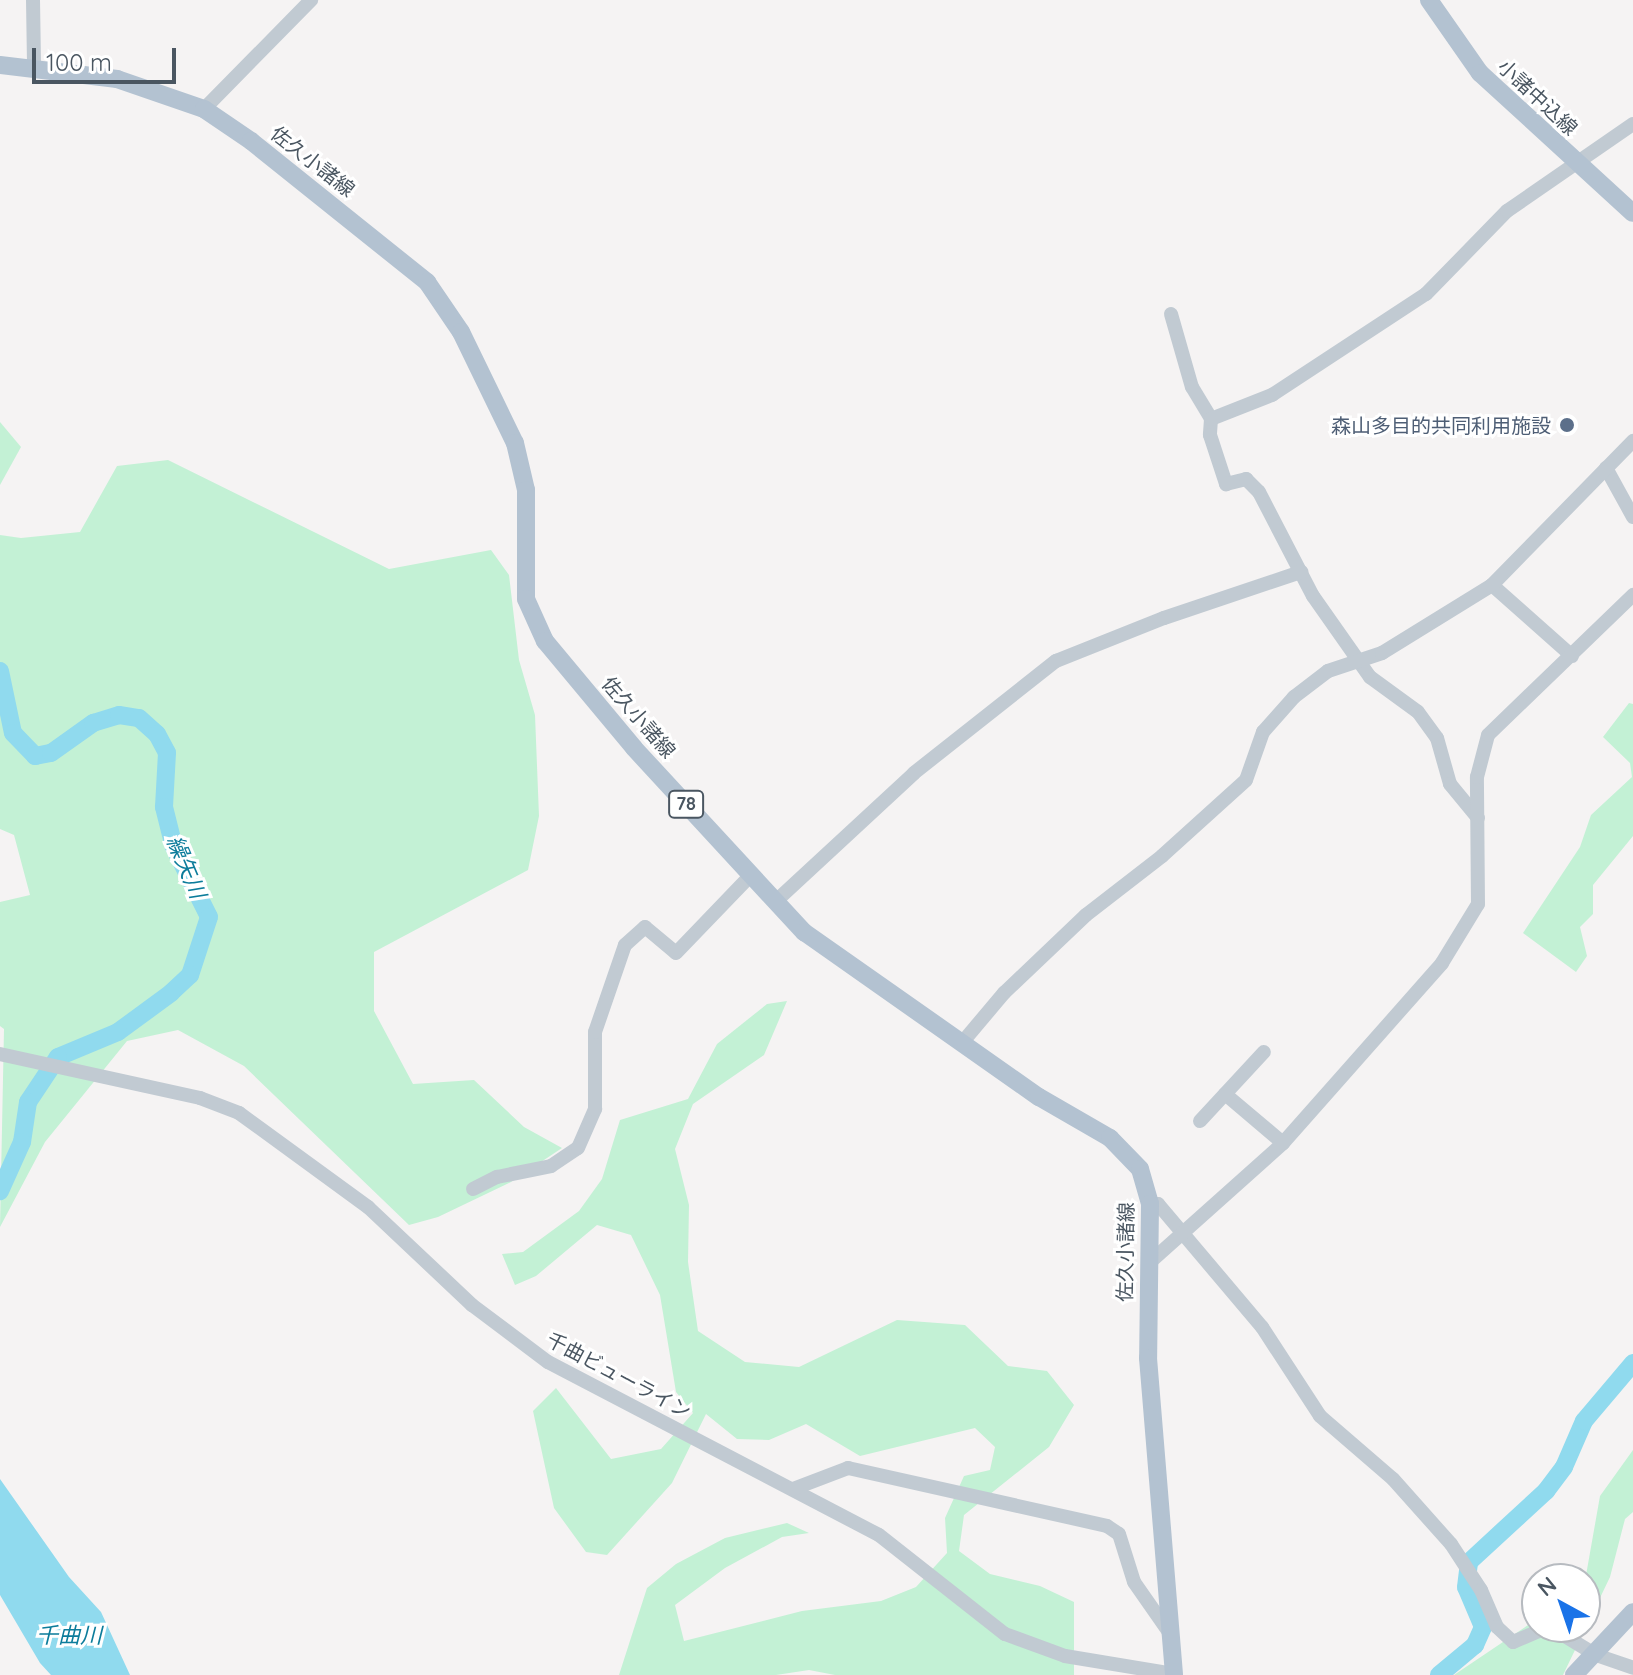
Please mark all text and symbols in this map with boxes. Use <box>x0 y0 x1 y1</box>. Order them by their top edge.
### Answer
scale bar <box>36 32 180 82</box>
text: 100 m <box>46 47 112 77</box>
street label: 小諸中込線 <box>1493 54 1583 140</box>
street label: 佐久小諸線 <box>266 121 360 201</box>
place label: 森山多目的共同利用施設 <box>1331 413 1551 437</box>
marker: 森山多目的共同利用施設 <box>1558 416 1576 434</box>
street label: 佐久小諸線 <box>597 671 681 763</box>
road number: 78 <box>668 790 704 818</box>
water label: 繰矢川 <box>161 831 211 903</box>
street label: 佐久小諸線 <box>1112 1202 1138 1302</box>
street label: 千曲ビューライン <box>543 1327 695 1423</box>
north arrow <box>1521 1563 1601 1643</box>
text: N <box>1532 1570 1562 1602</box>
water label: 千曲川 <box>36 1623 102 1649</box>

